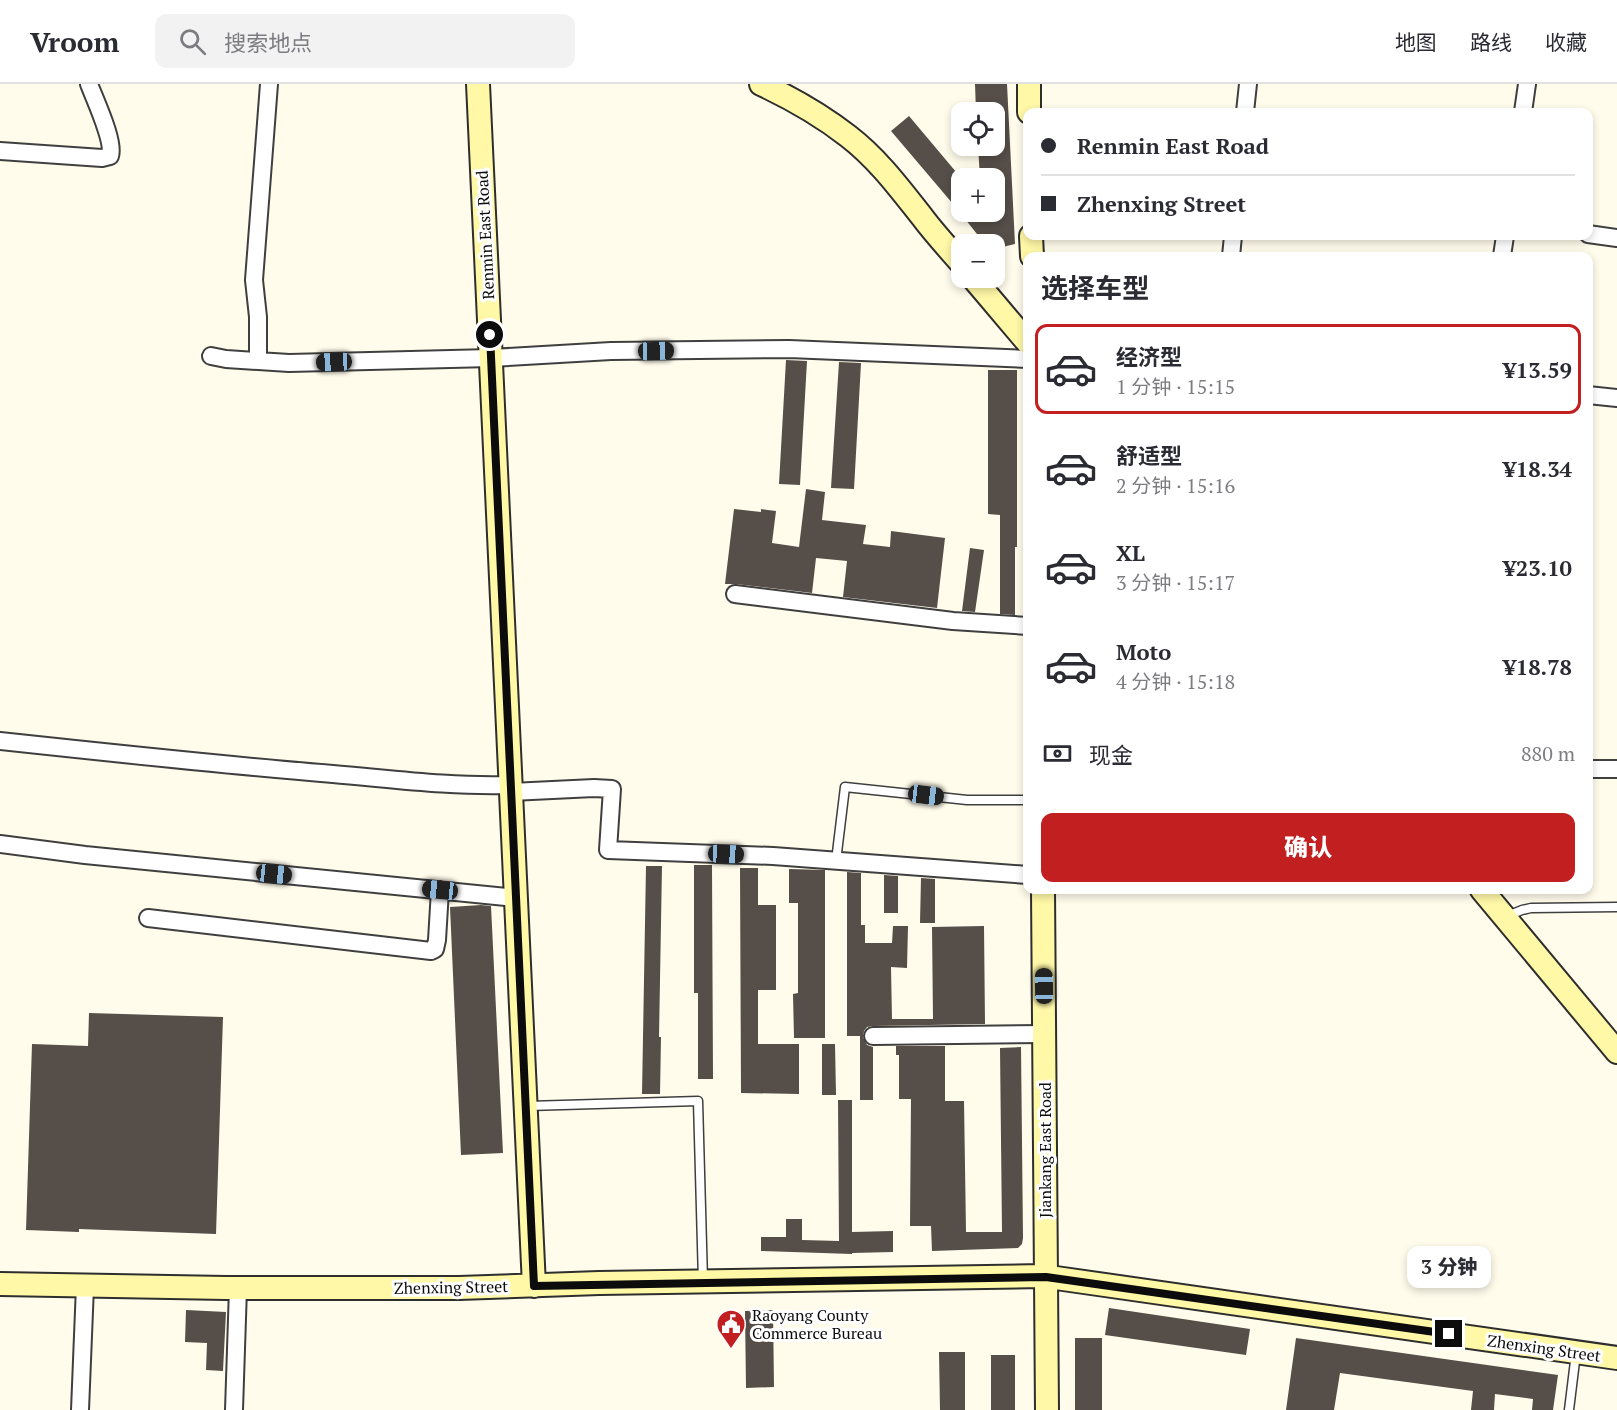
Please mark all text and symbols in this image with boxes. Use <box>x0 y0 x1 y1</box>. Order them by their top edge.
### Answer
search box <box>155 14 575 68</box>
text: Vroom <box>30 23 119 60</box>
icon: search <box>176 25 209 58</box>
text: 搜索地点 <box>224 28 312 57</box>
text: 地图 <box>1395 28 1437 56</box>
text: 路线 <box>1470 28 1512 56</box>
text: 收藏 <box>1545 28 1587 56</box>
map controls <box>951 102 1005 288</box>
button: locate <box>951 102 1005 156</box>
text: Renmin East Road <box>1077 131 1269 160</box>
button: + <box>951 168 1005 222</box>
street label: Renmin East Road <box>471 170 499 300</box>
text: Zhenxing Street <box>1077 189 1246 218</box>
button: − <box>951 234 1005 288</box>
text: 选择车型 <box>1041 270 1149 306</box>
route start <box>476 321 503 348</box>
car <box>638 342 674 360</box>
icon: car <box>1044 342 1098 396</box>
text: 经济型 <box>1116 342 1182 371</box>
car <box>316 352 352 372</box>
text: ¥13.59 <box>1503 355 1572 384</box>
text: 1 分钟 · 15:15 <box>1116 373 1235 400</box>
icon: car <box>1044 441 1098 495</box>
text: 舒适型 <box>1116 441 1182 470</box>
text: ¥18.34 <box>1503 454 1572 483</box>
text: 2 分钟 · 15:16 <box>1116 472 1235 499</box>
text: XL <box>1116 538 1145 567</box>
icon: car <box>1044 540 1098 594</box>
text: ¥23.10 <box>1503 553 1572 582</box>
text: 3 分钟 · 15:17 <box>1116 569 1235 596</box>
text: Moto <box>1116 637 1171 666</box>
icon: car <box>1044 639 1098 693</box>
text: ¥18.78 <box>1503 652 1572 681</box>
text: 4 分钟 · 15:18 <box>1116 668 1235 695</box>
icon: cash <box>1041 737 1074 770</box>
text: 现金 <box>1089 740 1133 769</box>
text: 880 m <box>1521 740 1575 767</box>
car <box>907 784 945 806</box>
button: 确认 <box>1041 813 1575 882</box>
car <box>708 844 744 864</box>
car <box>255 863 293 885</box>
car <box>421 879 459 901</box>
car <box>1035 968 1053 1004</box>
street label: Jiankang East Road <box>1034 1082 1056 1218</box>
callout: 3 分钟 <box>1407 1247 1491 1289</box>
text: 3 分钟 <box>1421 1253 1477 1280</box>
street label: Zhenxing Street <box>394 1275 508 1299</box>
place label: Raoyang County Commerce Bureau <box>752 1304 882 1344</box>
public building icon: Raoyang County Commerce Bureau <box>715 1308 747 1350</box>
route end <box>1435 1320 1462 1347</box>
street label: Zhenxing Street <box>1486 1329 1602 1367</box>

